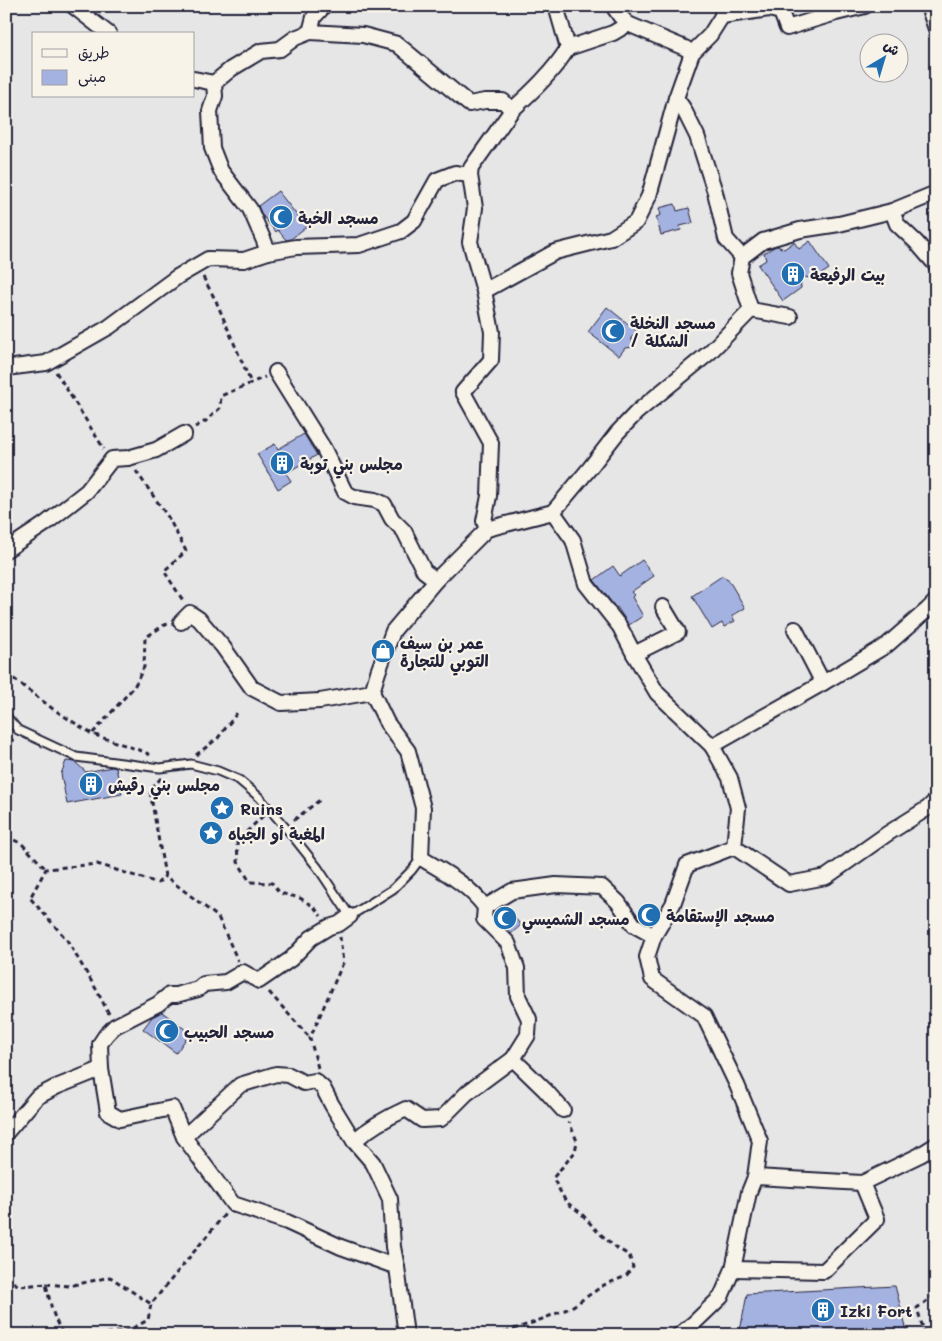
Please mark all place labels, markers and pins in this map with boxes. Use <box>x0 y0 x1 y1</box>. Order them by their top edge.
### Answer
mosque icon: مسجد الخبة <box>268 204 294 230</box>
place label: مسجد الخبة <box>298 207 379 228</box>
building icon: بيت الرفيعة <box>780 261 806 287</box>
place label: بيت الرفيعة <box>810 264 885 285</box>
place label: مسجد النخلة / الشكلة <box>630 312 716 351</box>
mosque icon: مسجد النخلة / الشكلة <box>600 318 626 344</box>
building icon: مجلس بني توبة <box>269 450 295 476</box>
place label: مجلس بني توبة <box>300 453 403 479</box>
place label: عمر بن سيف التوبي للتجارة <box>400 632 489 676</box>
shop icon: عمر بن سيف التوبي للتجارة <box>370 638 396 664</box>
building icon: مجلس بني رقيش <box>78 771 104 797</box>
place label: مجلس بني رقيش <box>108 774 220 800</box>
place icon: Ruins <box>209 795 235 821</box>
place label: Ruins <box>240 798 283 819</box>
place icon: المغبة أو الجباه <box>198 820 224 846</box>
place label: المغبة أو الجباه <box>228 823 325 845</box>
mosque icon: مسجد الإستقامة <box>636 902 662 928</box>
mosque icon: مسجد الشميسي <box>492 905 518 931</box>
place label: مسجد الإستقامة <box>666 905 775 927</box>
place label: مسجد الشميسي <box>522 908 630 934</box>
mosque icon: مسجد الحبيب <box>154 1018 180 1044</box>
place label: مسجد الحبيب <box>184 1021 274 1042</box>
building icon: Izki Fort <box>810 1297 836 1323</box>
place label: Izki Fort <box>840 1300 912 1321</box>

